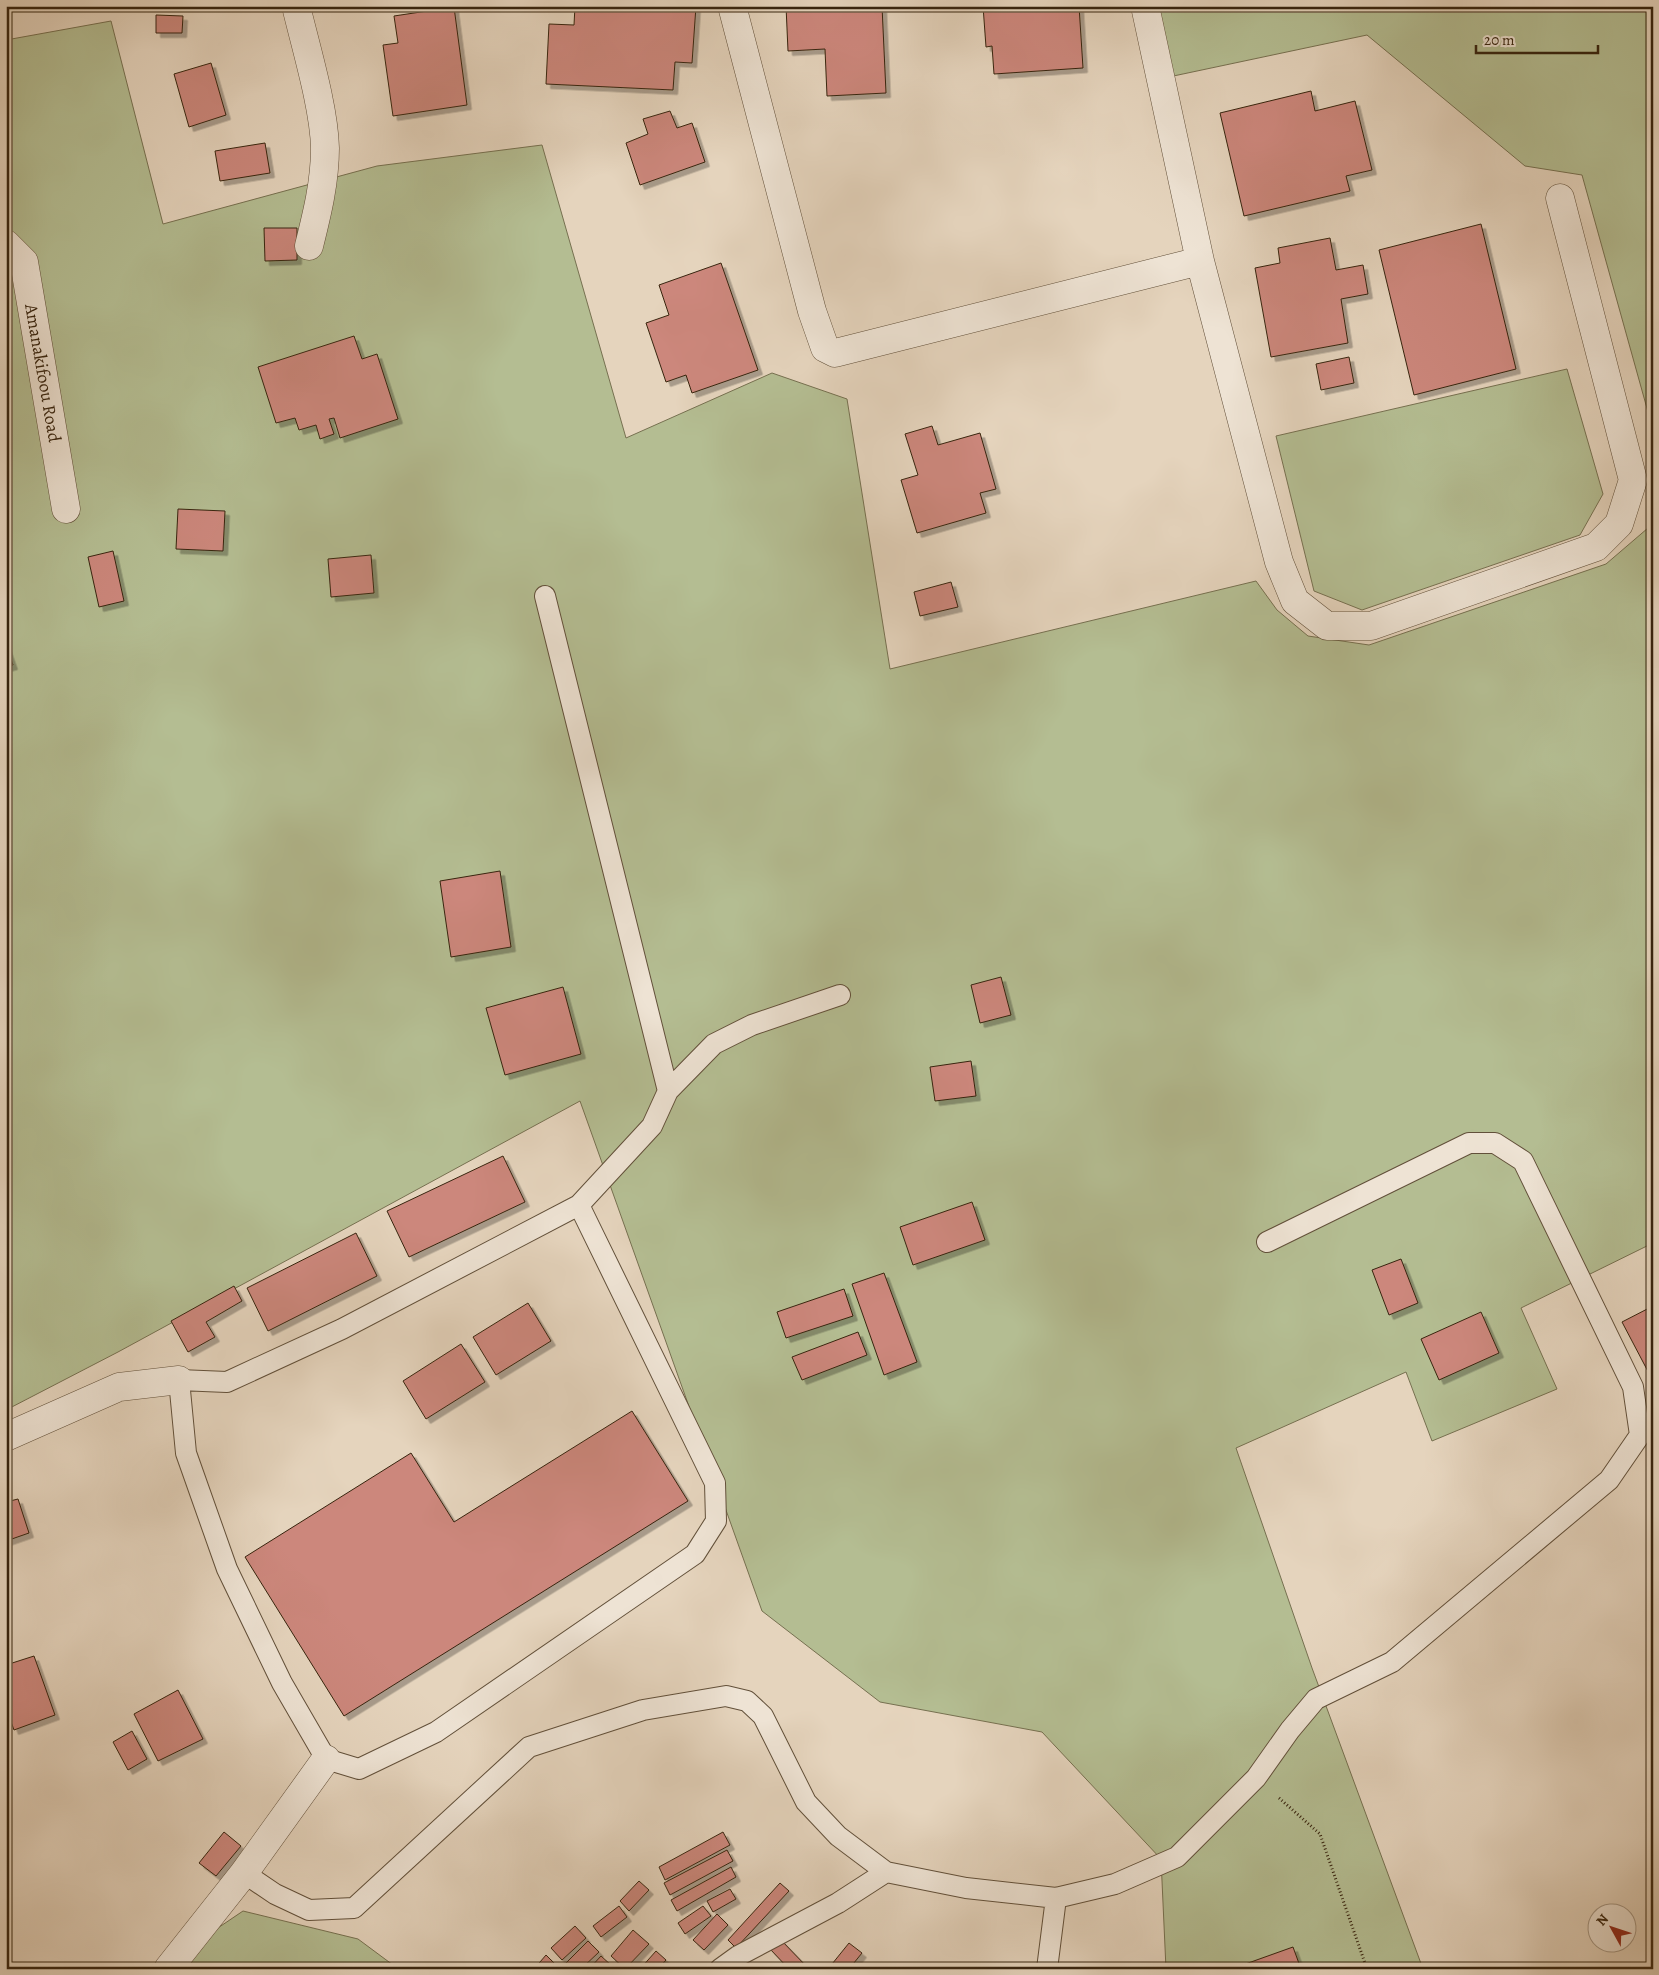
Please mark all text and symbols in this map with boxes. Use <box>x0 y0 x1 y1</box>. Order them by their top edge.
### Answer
scale bar <box>1476 22 1599 54</box>
text: 20 m <box>1484 30 1515 50</box>
street label: Amanakifoou Road <box>19 301 67 444</box>
north arrow <box>1586 1902 1636 1952</box>
text: N <box>1592 1910 1613 1930</box>

